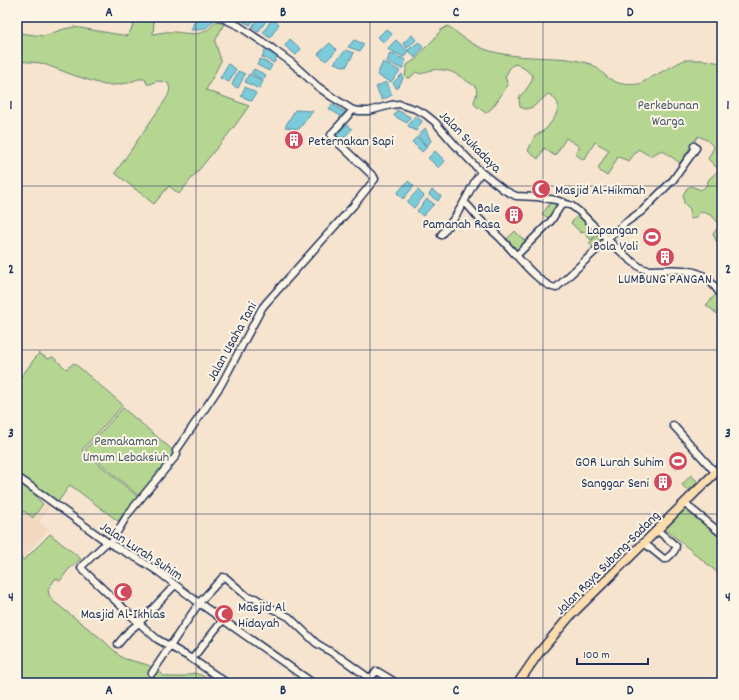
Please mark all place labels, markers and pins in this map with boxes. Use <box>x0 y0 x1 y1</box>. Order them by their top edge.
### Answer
building icon: Peternakan Sapi <box>283 129 305 151</box>
place label: Peternakan Sapi <box>308 132 394 152</box>
mosque icon: Masjid Al-Hikmah <box>530 178 552 200</box>
place label: Masjid Al-Hikmah <box>555 181 646 201</box>
place label: Bale Pamanah Rasa <box>422 199 500 235</box>
building icon: Bale Pamanah Rasa <box>503 204 525 226</box>
place label: Lapangan Bola Voli <box>587 221 638 257</box>
sports icon: Lapangan Bola Voli <box>641 226 663 248</box>
building icon: LUMBUNG PANGAN <box>654 246 676 268</box>
place label: LUMBUNG PANGAN <box>618 270 712 290</box>
sports icon: GOR Lurah Suhim <box>667 450 689 472</box>
place label: GOR Lurah Suhim <box>575 453 664 473</box>
building icon: Sanggar Seni <box>652 471 674 493</box>
place label: Sanggar Seni <box>581 474 649 494</box>
mosque icon: Masjid Al-Ikhlas <box>112 581 134 603</box>
place label: Masjid Al Hidayah <box>238 598 286 634</box>
mosque icon: Masjid Al Hidayah <box>213 603 235 625</box>
place label: Masjid Al-Ikhlas <box>81 605 165 625</box>

